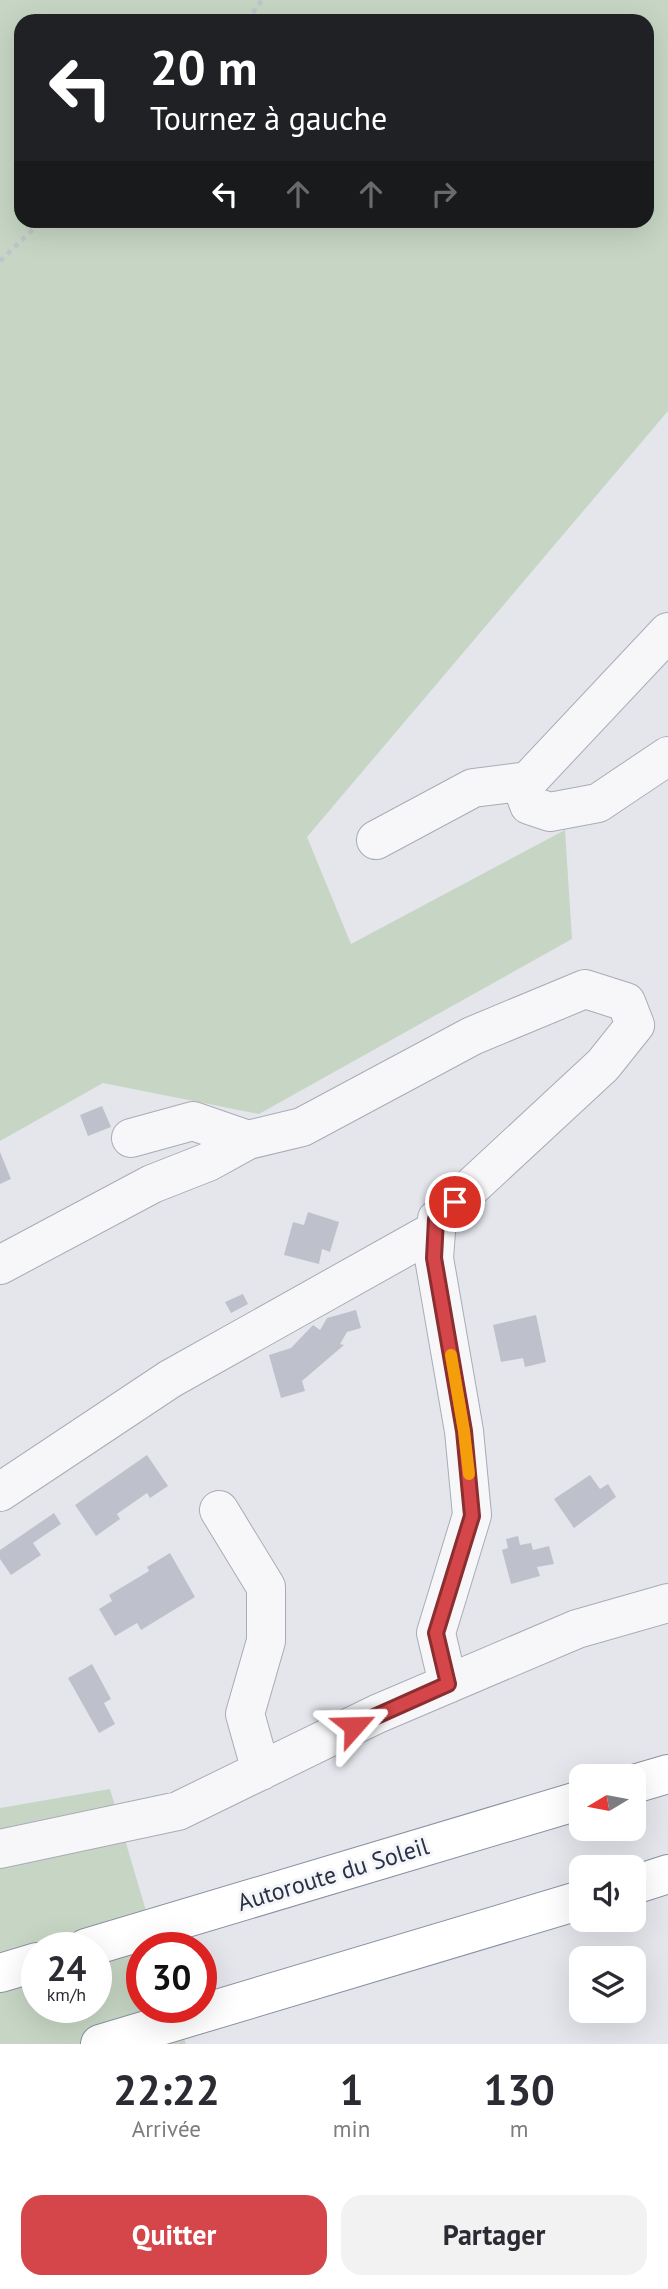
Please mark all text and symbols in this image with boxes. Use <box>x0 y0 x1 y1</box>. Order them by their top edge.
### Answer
text: 20 m <box>150 35 257 99</box>
icon: left <box>35 42 126 133</box>
text: Tournez à gauche <box>150 97 387 139</box>
icon: left <box>206 175 244 213</box>
icon: ahead <box>279 175 317 213</box>
icon: ahead <box>352 175 390 213</box>
icon: right <box>425 175 463 213</box>
pin <box>425 1172 485 1232</box>
icon: arrive <box>436 1183 474 1221</box>
position arrow <box>317 1689 391 1763</box>
north arrow <box>569 1764 646 1841</box>
map controls <box>569 1764 646 2023</box>
street label: Autoroute du Soleil <box>233 1830 433 1918</box>
button: sound <box>569 1855 646 1932</box>
speed limit sign: 30 <box>126 1932 217 2023</box>
text: 24 <box>47 1945 86 1991</box>
button: layers <box>569 1946 646 2023</box>
text: km/h <box>47 1983 86 2006</box>
text: 22:22 <box>113 2062 220 2117</box>
text: 1 <box>340 2062 363 2117</box>
text: 130 <box>483 2062 555 2117</box>
text: Arrivée <box>132 2114 201 2143</box>
text: min <box>333 2114 370 2143</box>
text: m <box>510 2114 528 2143</box>
button: Quitter <box>21 2195 327 2275</box>
button: Partager <box>341 2195 647 2275</box>

